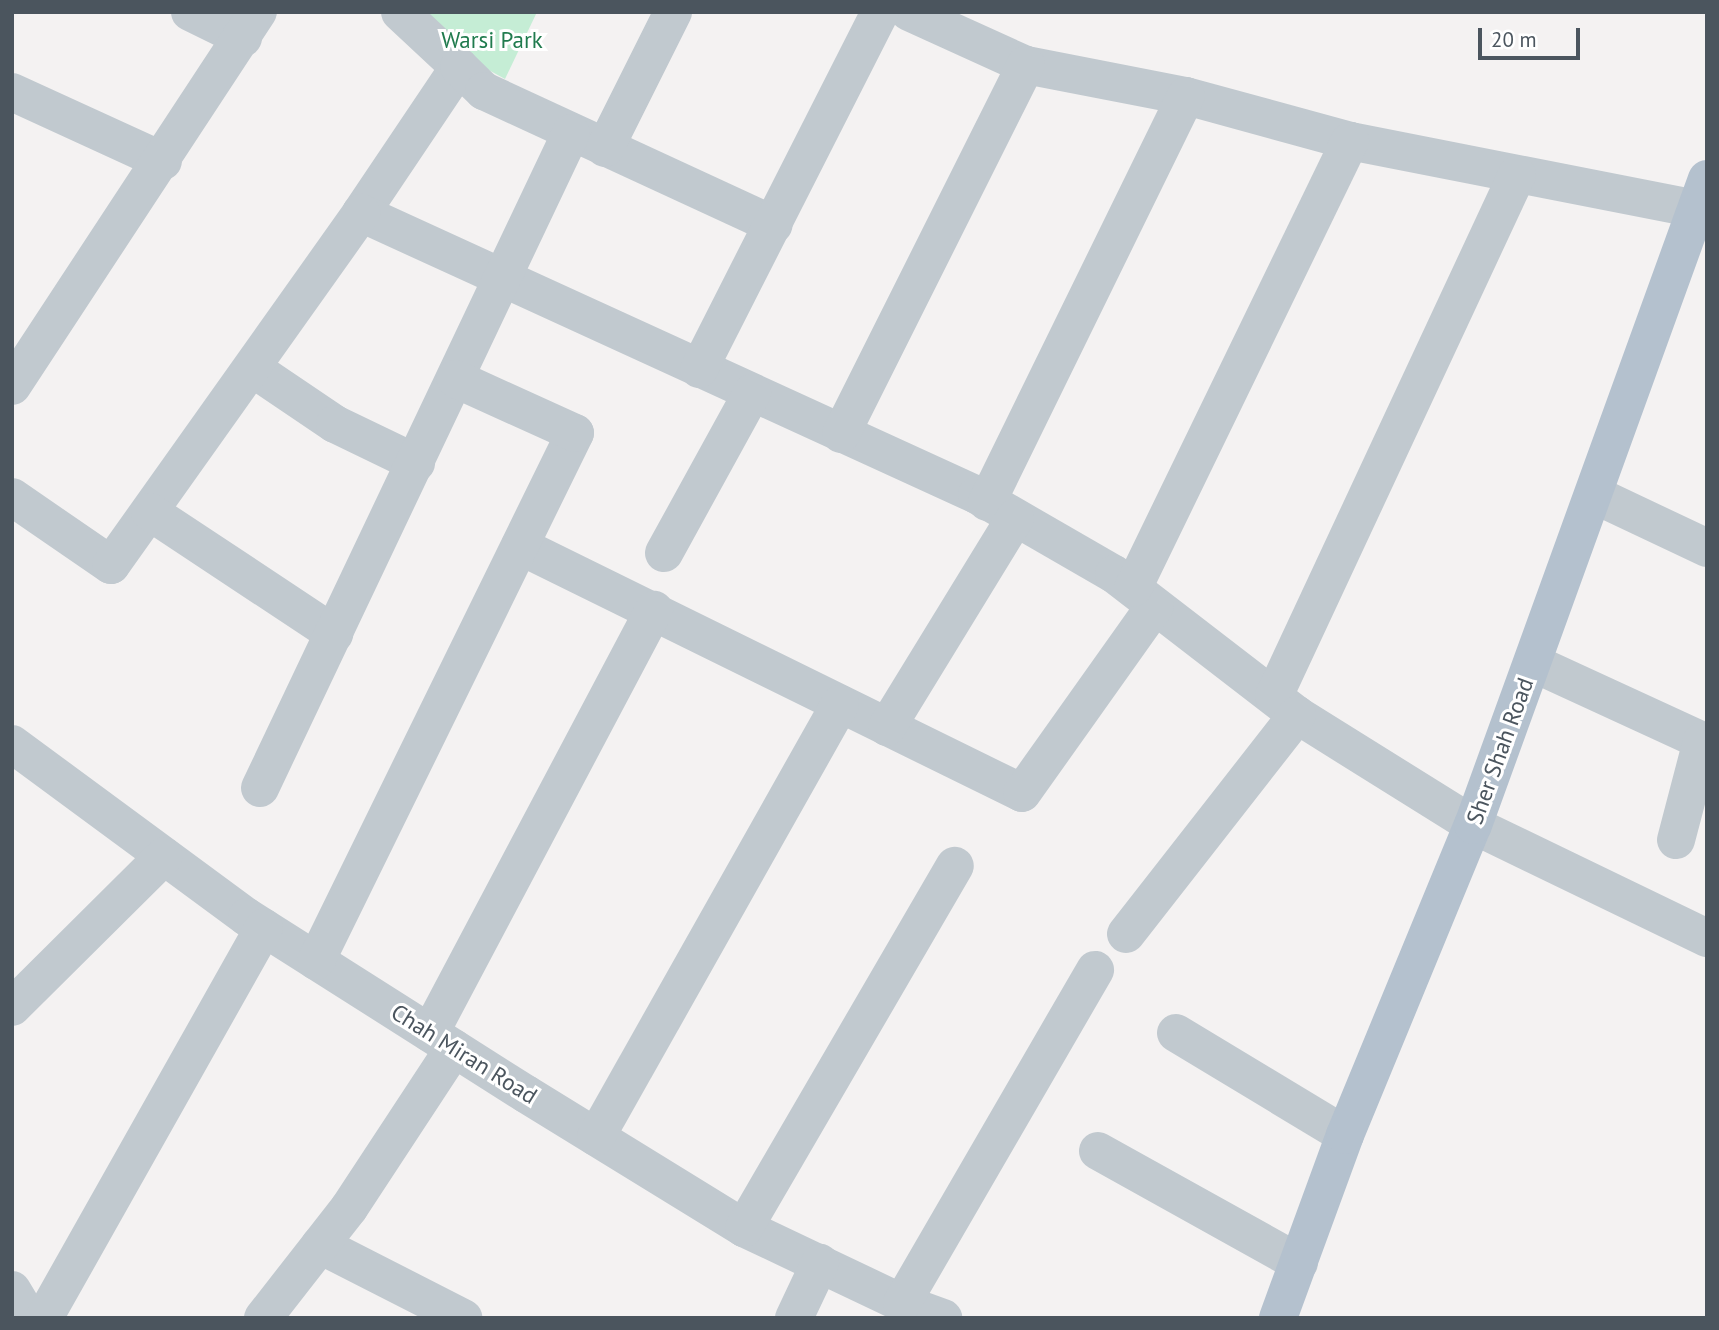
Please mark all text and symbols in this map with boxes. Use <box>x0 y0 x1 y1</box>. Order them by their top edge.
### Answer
scale bar <box>1481 14 1582 58</box>
park label: Warsi Park <box>441 26 543 54</box>
text: 20 m <box>1491 26 1537 53</box>
street label: Sher Shah Road <box>1461 674 1539 828</box>
street label: Chah Miran Road <box>386 998 542 1110</box>

